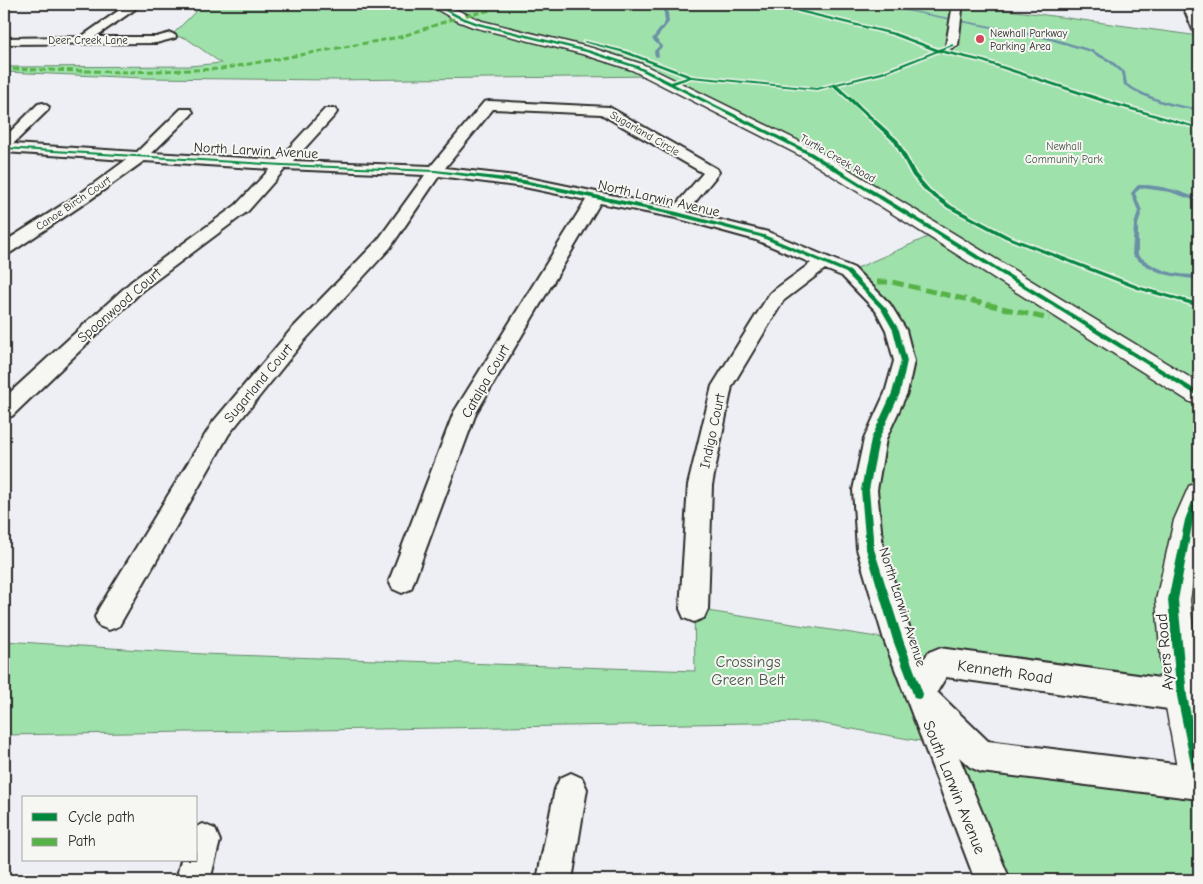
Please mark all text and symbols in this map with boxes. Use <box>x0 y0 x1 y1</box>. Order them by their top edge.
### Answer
place label: Newhall Parkway Parking Area <box>990 27 1068 53</box>
marker: Newhall Parkway Parking Area <box>974 33 986 45</box>
street label: Deer Creek Lane <box>48 34 128 47</box>
street label: Sugarland Circle <box>608 108 682 159</box>
street label: Turtle Creek Road <box>798 132 878 185</box>
street label: North Larwin Avenue <box>193 139 319 162</box>
park label: Newhall Community Park <box>1025 140 1104 166</box>
street label: Canoe Birch Court <box>33 173 114 233</box>
street label: North Larwin Avenue <box>596 176 721 221</box>
street label: Spoonwood Court <box>74 264 165 346</box>
street label: Sugarland Court <box>220 340 297 426</box>
street label: Catalpa Court <box>458 341 514 421</box>
street label: Indigo Court <box>696 391 729 470</box>
street label: North Larwin Avenue <box>875 545 930 669</box>
street label: Ayers Road <box>1153 613 1177 691</box>
park label: Crossings Green Belt <box>711 653 785 689</box>
street label: Kenneth Road <box>956 656 1054 688</box>
street label: South Larwin Avenue <box>919 718 989 857</box>
legend <box>22 796 198 862</box>
text: Cycle path <box>68 808 135 826</box>
text: Path <box>68 832 96 850</box>

